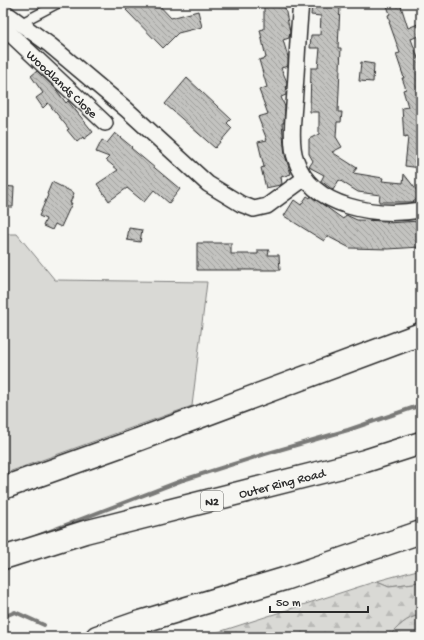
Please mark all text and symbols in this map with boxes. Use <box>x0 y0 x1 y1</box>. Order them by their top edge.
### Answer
street label: Woodlands Close <box>22 48 100 122</box>
street label: Outer Ring Road <box>238 466 328 503</box>
road number: N2 <box>201 491 223 511</box>
scale bar <box>270 588 368 614</box>
text: 50 m <box>276 597 301 611</box>

